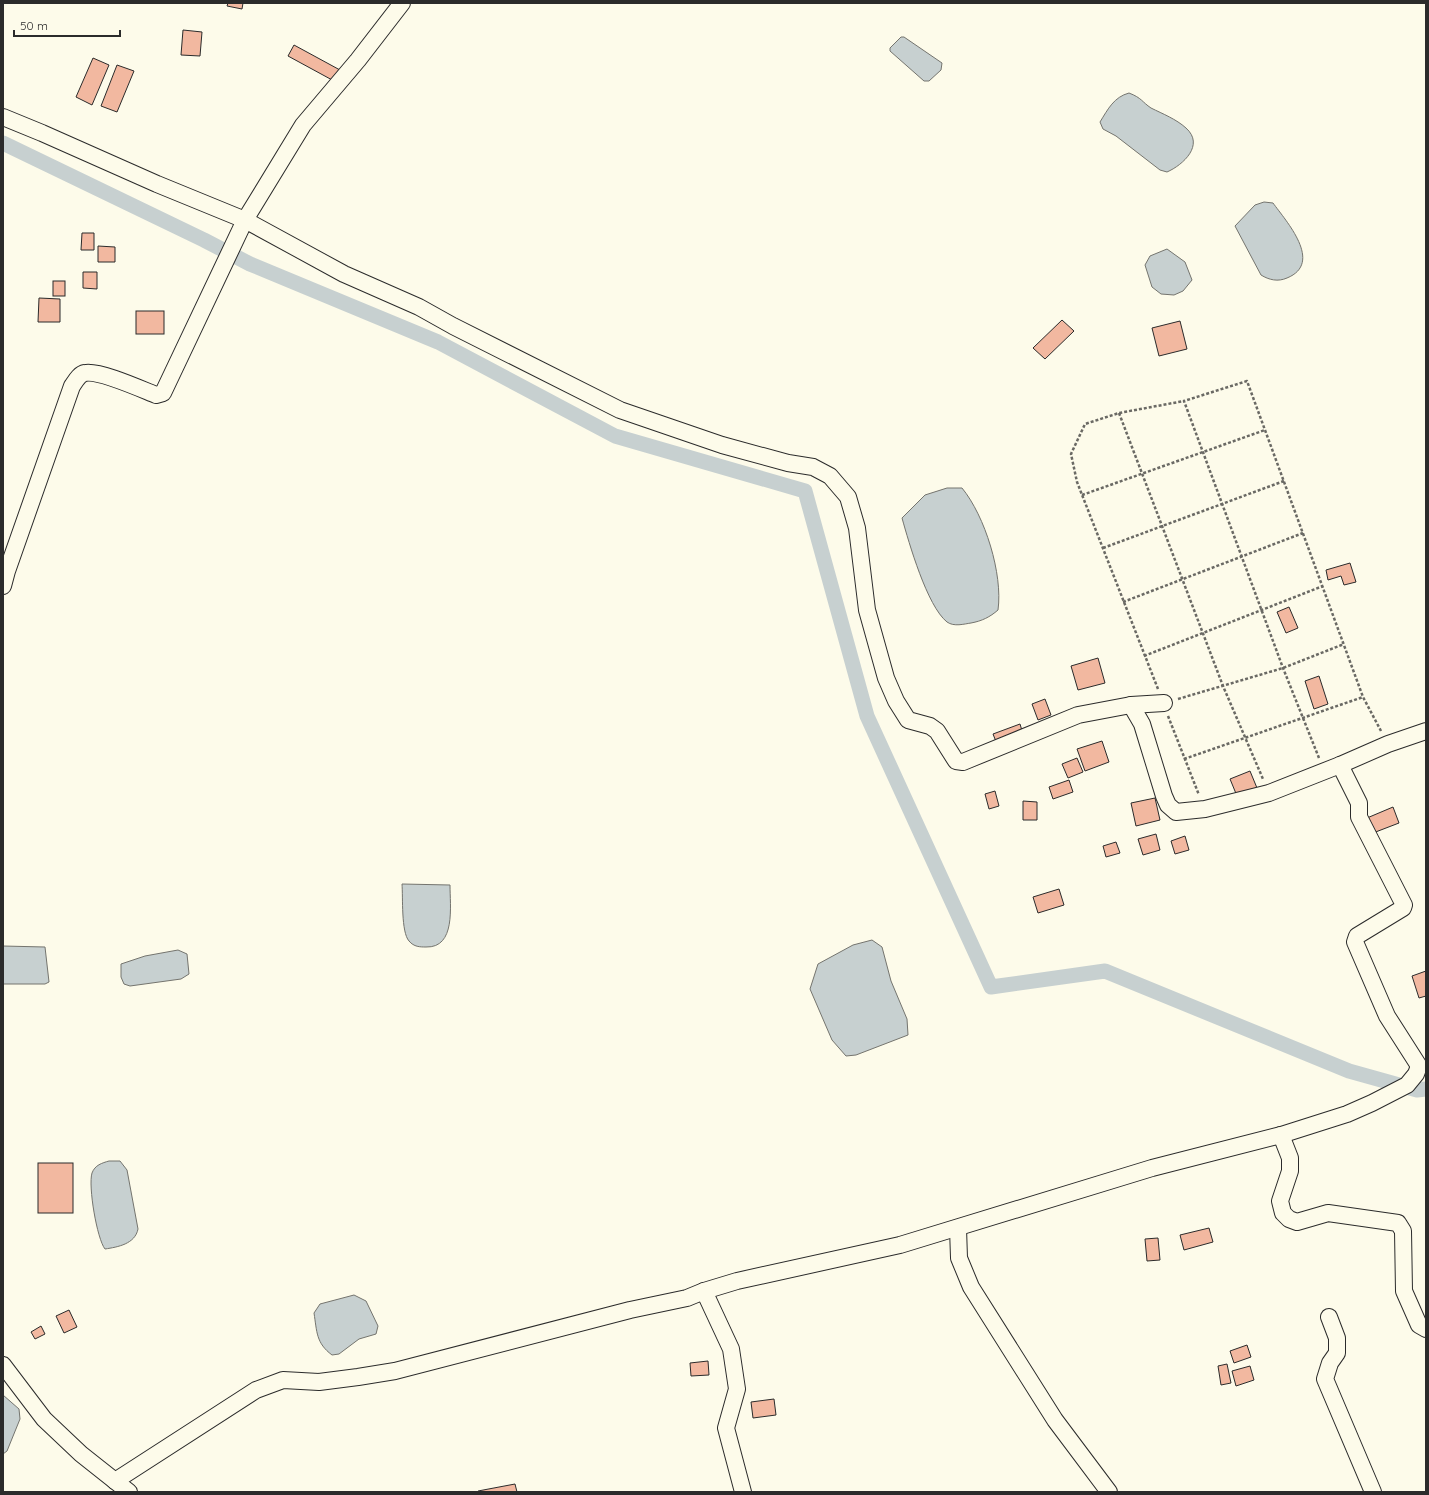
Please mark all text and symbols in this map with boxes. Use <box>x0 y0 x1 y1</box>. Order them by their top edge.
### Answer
scale bar <box>14 12 120 38</box>
text: 50 m <box>20 18 48 33</box>

